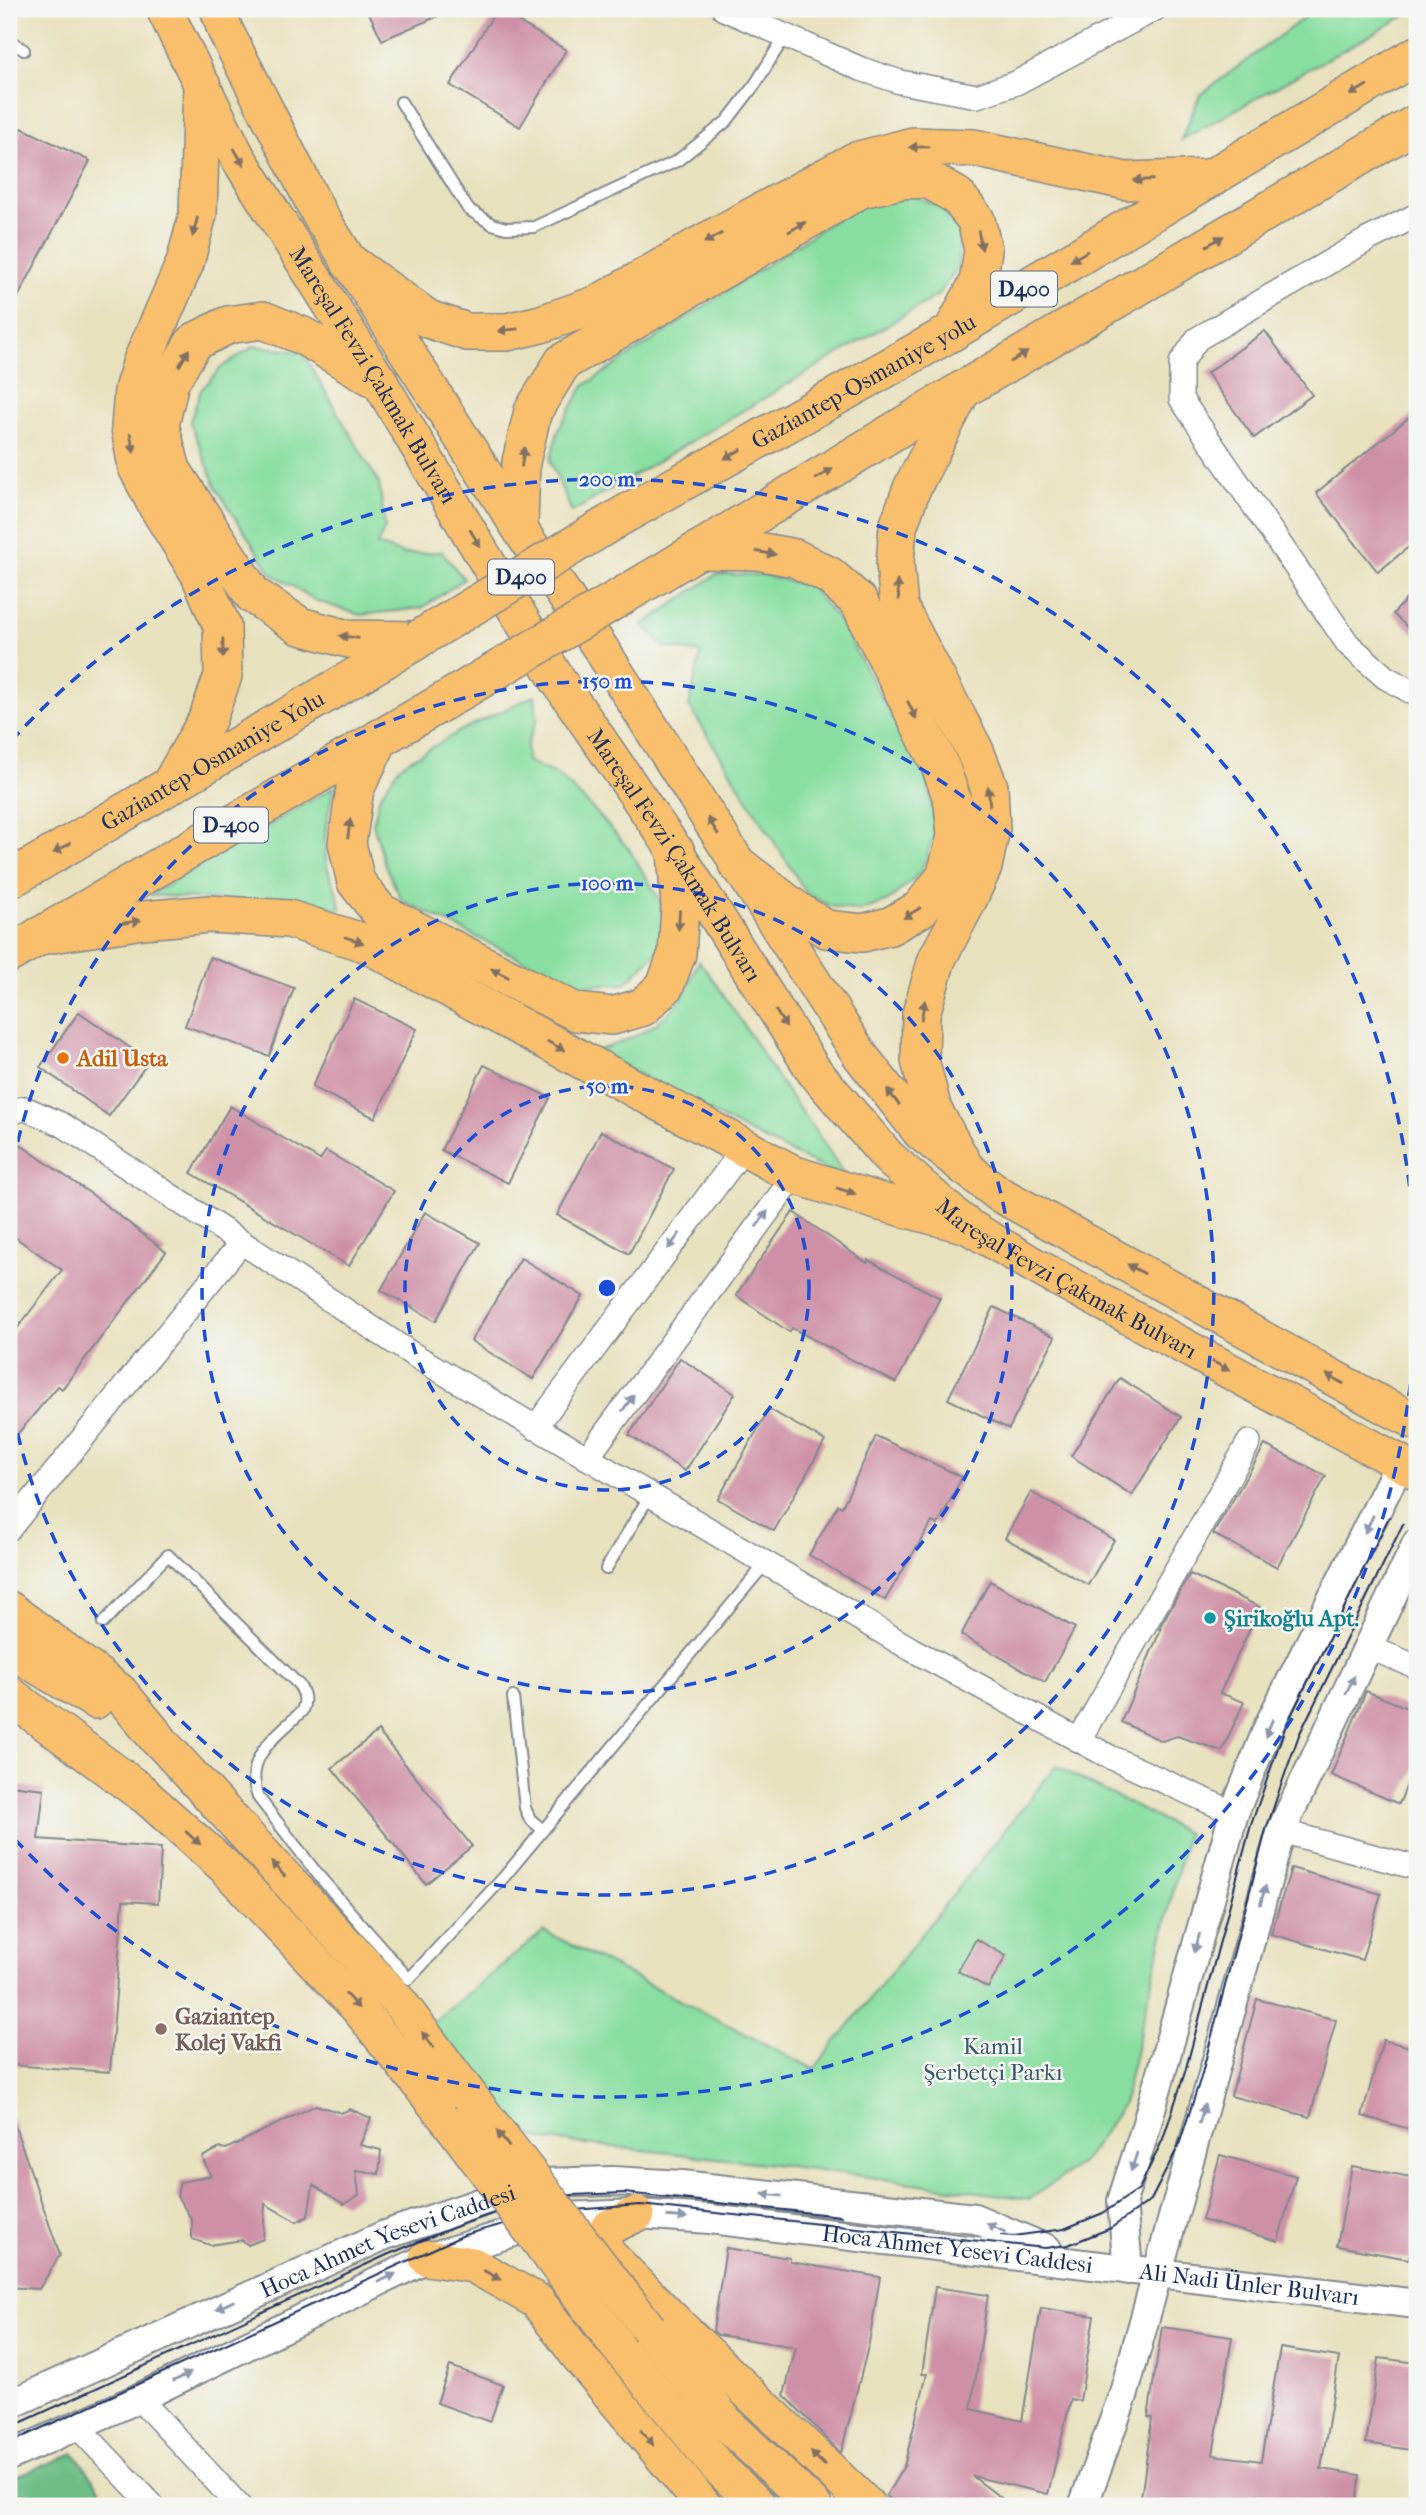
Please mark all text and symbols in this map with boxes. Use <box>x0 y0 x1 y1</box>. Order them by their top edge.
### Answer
one-way arrow <box>1349 83 1368 96</box>
one-way arrow <box>908 141 930 153</box>
one-way arrow <box>232 148 245 167</box>
one-way arrow <box>1132 175 1154 186</box>
one-way arrow <box>189 217 199 238</box>
one-way arrow <box>787 221 806 233</box>
one-way arrow <box>975 229 986 251</box>
one-way arrow <box>703 231 723 243</box>
one-way arrow <box>1205 236 1225 248</box>
street label: Mareşal Fevzi Çakmak Bulvarı <box>283 241 462 509</box>
one-way arrow <box>1070 250 1089 262</box>
road number: D400 <box>991 272 1057 306</box>
street label: Gaziantep-Osmaniye yolu <box>747 308 981 455</box>
one-way arrow <box>497 325 519 336</box>
one-way arrow <box>178 348 191 367</box>
one-way arrow <box>1009 350 1028 363</box>
one-way arrow <box>127 432 138 454</box>
one-way arrow <box>518 446 529 468</box>
one-way arrow <box>723 448 742 460</box>
text: 200 m <box>579 467 636 491</box>
one-way arrow <box>814 467 833 480</box>
one-way arrow <box>468 528 481 548</box>
one-way arrow <box>756 548 778 559</box>
road number: D400 <box>488 560 554 594</box>
one-way arrow <box>892 579 903 601</box>
one-way arrow <box>338 632 360 643</box>
one-way arrow <box>217 638 228 660</box>
text: 150 m <box>582 669 633 693</box>
street label: Gaziantep-Osmaniye Yolu <box>96 685 329 837</box>
one-way arrow <box>906 700 918 720</box>
street label: Mareşal Fevzi Çakmak Bulvarı <box>581 724 767 987</box>
one-way arrow <box>983 785 994 807</box>
road number: D-400 <box>194 808 268 842</box>
one-way arrow <box>707 816 720 835</box>
one-way arrow <box>344 818 355 840</box>
one-way arrow <box>53 842 72 855</box>
text: 100 m <box>581 871 634 895</box>
one-way arrow <box>902 907 921 920</box>
one-way arrow <box>673 910 684 932</box>
one-way arrow <box>120 916 142 927</box>
one-way arrow <box>344 935 365 946</box>
one-way arrow <box>490 968 510 979</box>
one-way arrow <box>918 999 929 1021</box>
one-way arrow <box>775 1009 788 1029</box>
one-way arrow <box>546 1040 565 1052</box>
place label: Adil Usta <box>75 1045 169 1072</box>
marker: Adil Usta <box>55 1050 71 1066</box>
text: 50 m <box>586 1074 629 1098</box>
one-way arrow <box>885 1088 900 1106</box>
one-way arrow <box>836 1187 857 1197</box>
street label: Mareşal Fevzi Çakmak Bulvarı <box>930 1193 1202 1365</box>
one-way arrow <box>755 1210 769 1228</box>
one-way arrow <box>667 1232 682 1250</box>
one-way arrow <box>1126 1263 1145 1275</box>
centre of rings <box>595 1276 619 1300</box>
one-way arrow <box>1212 1360 1232 1372</box>
one-way arrow <box>1325 1373 1345 1385</box>
one-way arrow <box>620 1394 634 1412</box>
one-way arrow <box>1364 1514 1375 1534</box>
place label: Şirikoğlu Apt. <box>1224 1605 1359 1632</box>
marker: Şirikoğlu Apt. <box>1202 1610 1218 1626</box>
one-way arrow <box>1344 1675 1355 1696</box>
one-way arrow <box>1263 1717 1274 1738</box>
one-way arrow <box>184 1830 201 1846</box>
one-way arrow <box>270 1861 286 1878</box>
one-way arrow <box>1259 1884 1269 1905</box>
one-way arrow <box>1192 1933 1202 1954</box>
one-way arrow <box>343 1993 360 2010</box>
place label: Gaziantep Kolej Vakfı <box>175 2003 282 2056</box>
marker: Gaziantep Kolej Vakfı <box>153 2021 169 2037</box>
one-way arrow <box>421 2031 435 2049</box>
park label: Kamil Şerbetçi Parkı <box>923 2033 1063 2086</box>
one-way arrow <box>1197 2103 1207 2124</box>
one-way arrow <box>496 2130 510 2148</box>
one-way arrow <box>1129 2152 1139 2173</box>
street label: Hoca Ahmet Yesevi Caddesi <box>256 2179 519 2304</box>
one-way arrow <box>761 2189 783 2200</box>
one-way arrow <box>666 2212 688 2223</box>
street label: Hoca Ahmet Yesevi Caddesi <box>820 2220 1094 2279</box>
one-way arrow <box>986 2222 1006 2234</box>
street label: Ali Nadi Ünler Bulvarı <box>1137 2258 1361 2311</box>
one-way arrow <box>482 2269 502 2281</box>
one-way arrow <box>377 2272 397 2283</box>
one-way arrow <box>215 2300 236 2311</box>
one-way arrow <box>172 2371 192 2382</box>
one-way arrow <box>639 2429 654 2446</box>
one-way arrow <box>810 2452 827 2468</box>

